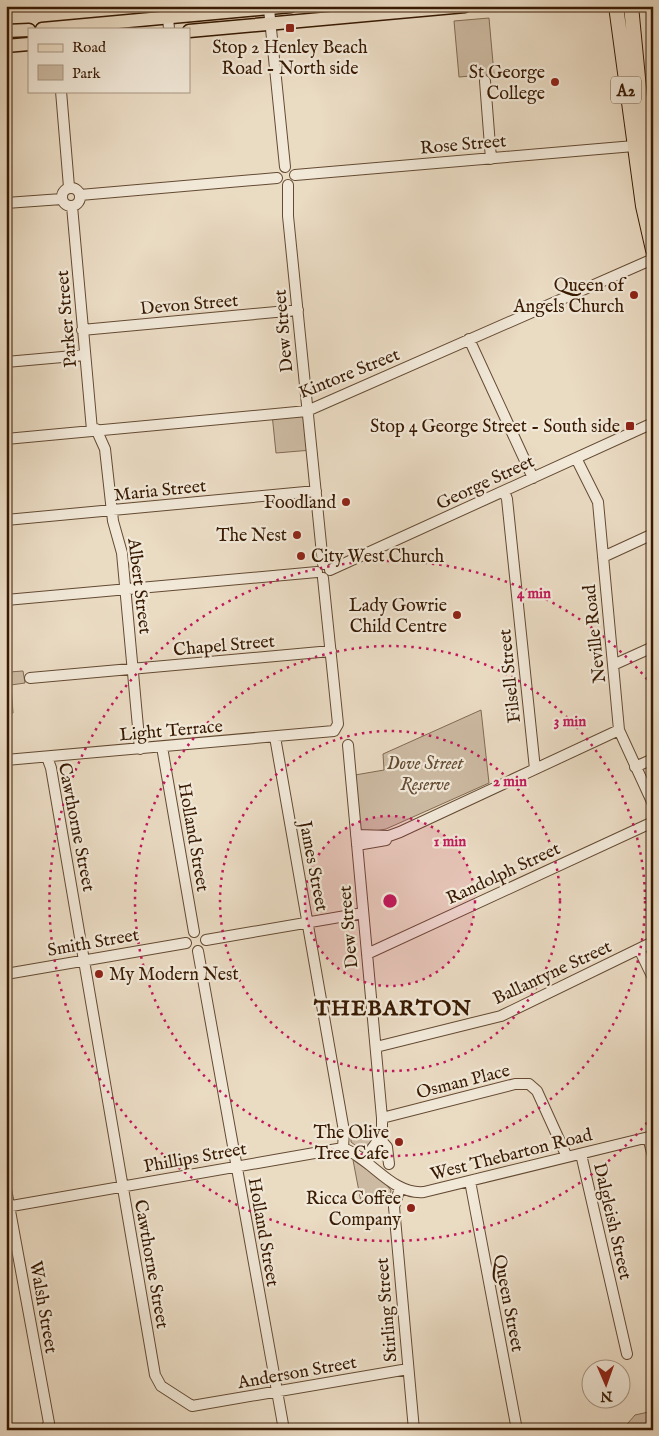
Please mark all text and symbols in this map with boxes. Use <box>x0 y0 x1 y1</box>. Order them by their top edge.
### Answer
marker: Stop 2 Henley Beach Road - North side <box>284 22 296 34</box>
legend <box>28 28 190 92</box>
place label: Stop 2 Henley Beach Road - North side <box>212 37 368 81</box>
text: Road <box>72 38 107 57</box>
place label: St George College <box>469 62 545 106</box>
text: Park <box>72 64 102 83</box>
marker: St George College <box>549 76 561 88</box>
road number: A2 <box>611 76 641 104</box>
street label: Rose Street <box>419 130 507 161</box>
street label: Parker Street <box>52 269 83 369</box>
place label: Queen of Angels Church <box>512 275 627 319</box>
street label: Dew Street <box>269 288 300 373</box>
marker: Queen of Angels Church <box>628 289 640 301</box>
street label: Devon Street <box>139 290 239 321</box>
street label: Kintore Street <box>296 344 403 405</box>
place label: Stop 4 George Street - South side <box>370 416 620 439</box>
marker: Stop 4 George Street - South side <box>624 420 636 432</box>
street label: George Street <box>433 451 538 516</box>
street label: Maria Street <box>113 475 207 508</box>
place label: Foodland <box>264 492 336 515</box>
marker: Foodland <box>340 496 352 508</box>
place label: The Nest <box>216 525 287 548</box>
marker: The Nest <box>291 529 303 541</box>
street label: Albert Street <box>121 536 156 635</box>
place label: City West Church <box>311 546 444 569</box>
marker: City West Church <box>295 550 307 562</box>
street label: Neville Road <box>579 583 612 684</box>
text: 4 min <box>517 584 551 603</box>
place label: Lady Gowrie Child Centre <box>349 595 447 639</box>
marker: Lady Gowrie Child Centre <box>451 609 463 621</box>
street label: Filsell Street <box>494 628 527 724</box>
street label: Chapel Street <box>172 631 276 662</box>
text: 3 min <box>554 712 586 731</box>
street label: Light Terrace <box>118 716 224 747</box>
park label: Dove Street Reserve <box>387 753 464 797</box>
street label: Cawthorne Street <box>52 761 99 894</box>
text: 2 min <box>493 772 527 791</box>
street label: Holland Street <box>172 781 213 894</box>
street label: James Street <box>292 817 333 914</box>
text: 1 min <box>434 832 466 851</box>
street label: Randolph Street <box>443 838 564 911</box>
street label: Dew Street <box>334 884 365 969</box>
centre of rings <box>381 892 399 910</box>
street label: Smith Street <box>46 924 141 963</box>
street label: Ballantyne Street <box>490 936 616 1011</box>
place label: My Modern Nest <box>109 964 239 987</box>
marker: My Modern Nest <box>93 968 105 980</box>
district label: THEBARTON <box>313 995 472 1023</box>
street label: Osman Place <box>414 1060 512 1105</box>
place label: The Olive Tree Cafe <box>313 1122 389 1166</box>
street label: West Thebarton Road <box>428 1124 595 1187</box>
marker: The Olive Tree Cafe <box>393 1136 405 1148</box>
street label: Phillips Street <box>142 1138 249 1179</box>
street label: Dalgleish Street <box>587 1161 636 1282</box>
street label: Holland Street <box>242 1176 283 1289</box>
place label: Ricca Coffee Company <box>306 1188 401 1232</box>
street label: Cawthorne Street <box>128 1198 173 1331</box>
marker: Ricca Coffee Company <box>405 1202 417 1214</box>
street label: Queen Street <box>487 1253 528 1354</box>
street label: Stirling Street <box>371 1257 404 1363</box>
street label: Walsh Street <box>23 1259 62 1355</box>
street label: Anderson Street <box>235 1352 359 1395</box>
north arrow <box>582 1358 632 1408</box>
text: N <box>600 1387 614 1405</box>

